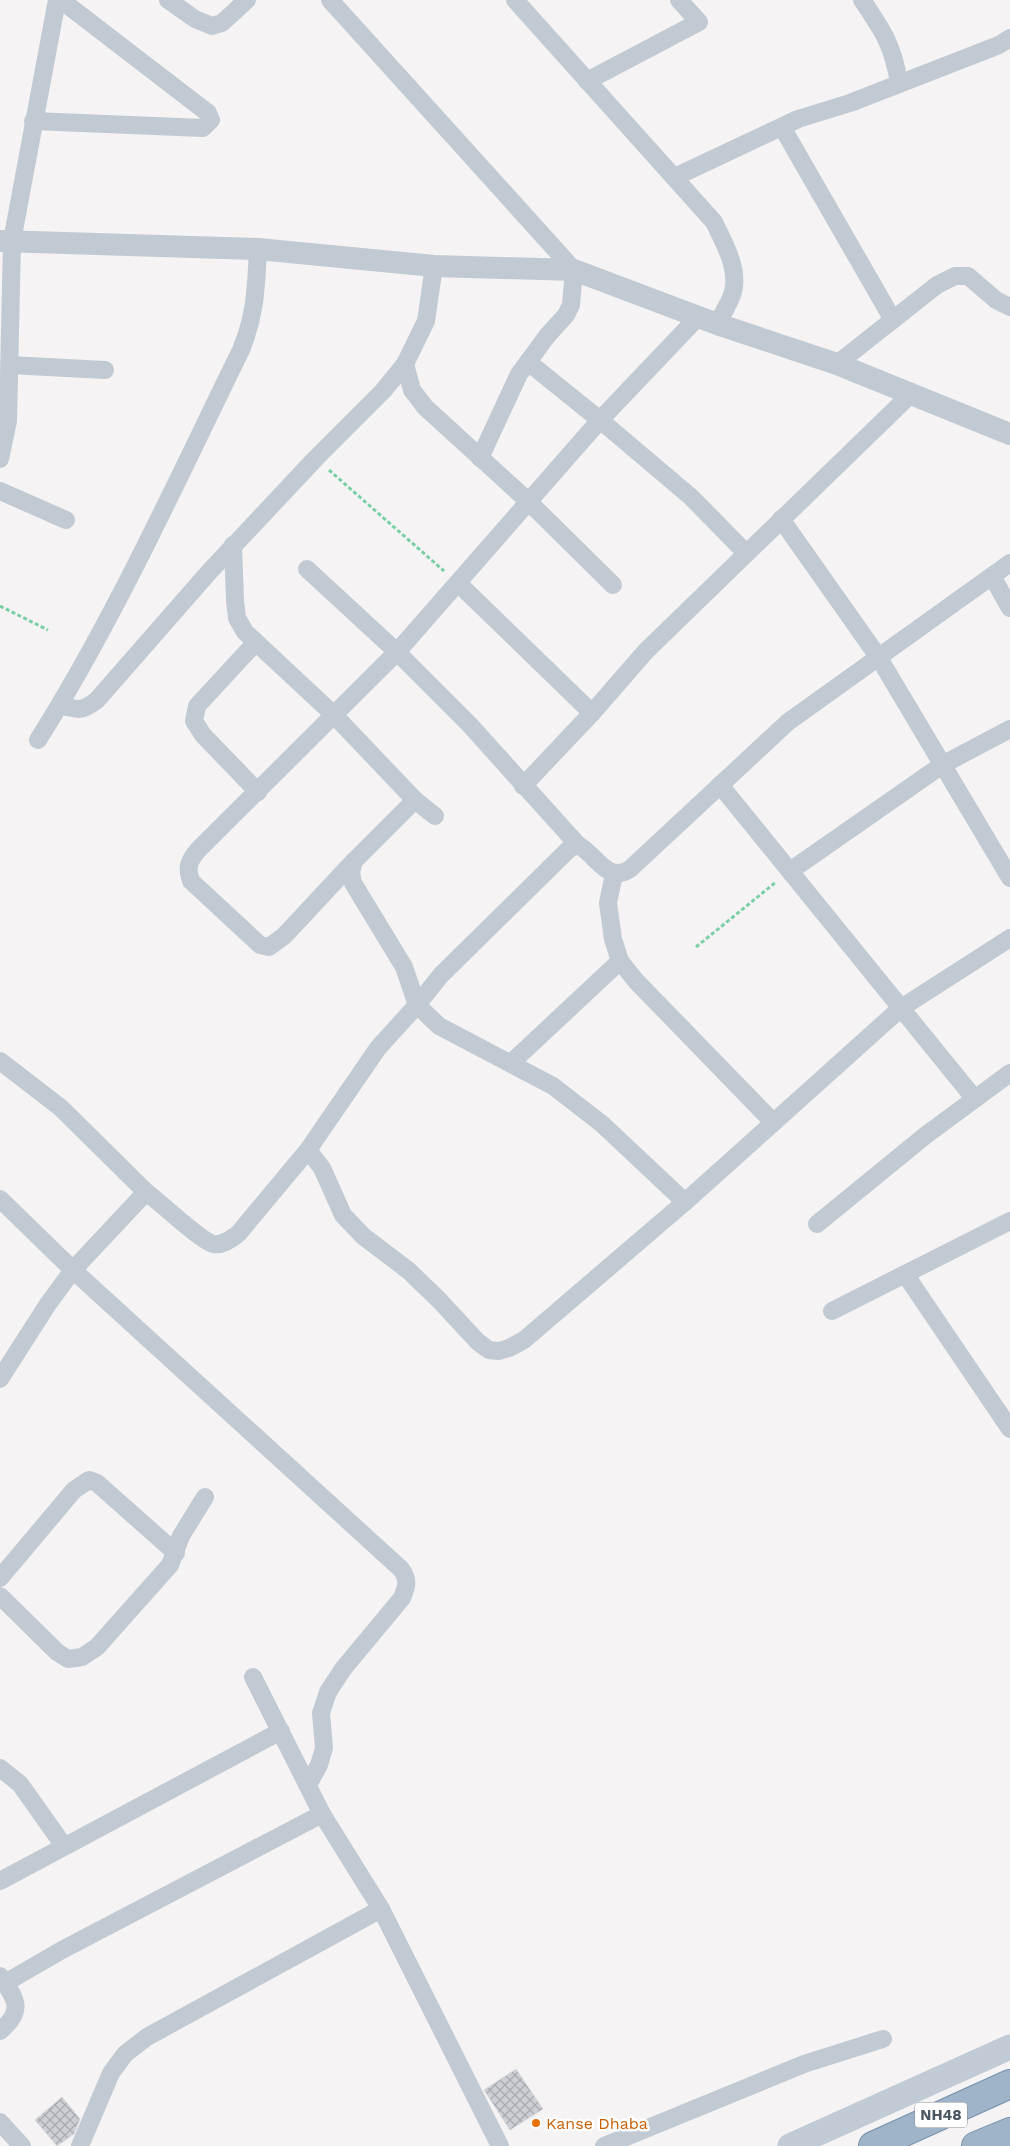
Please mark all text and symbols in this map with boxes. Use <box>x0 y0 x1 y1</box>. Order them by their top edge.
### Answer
road number: NH48 <box>915 2102 967 2128</box>
place label: Kanse Dhaba <box>546 2114 648 2133</box>
marker: Kanse Dhaba <box>530 2117 542 2129</box>

